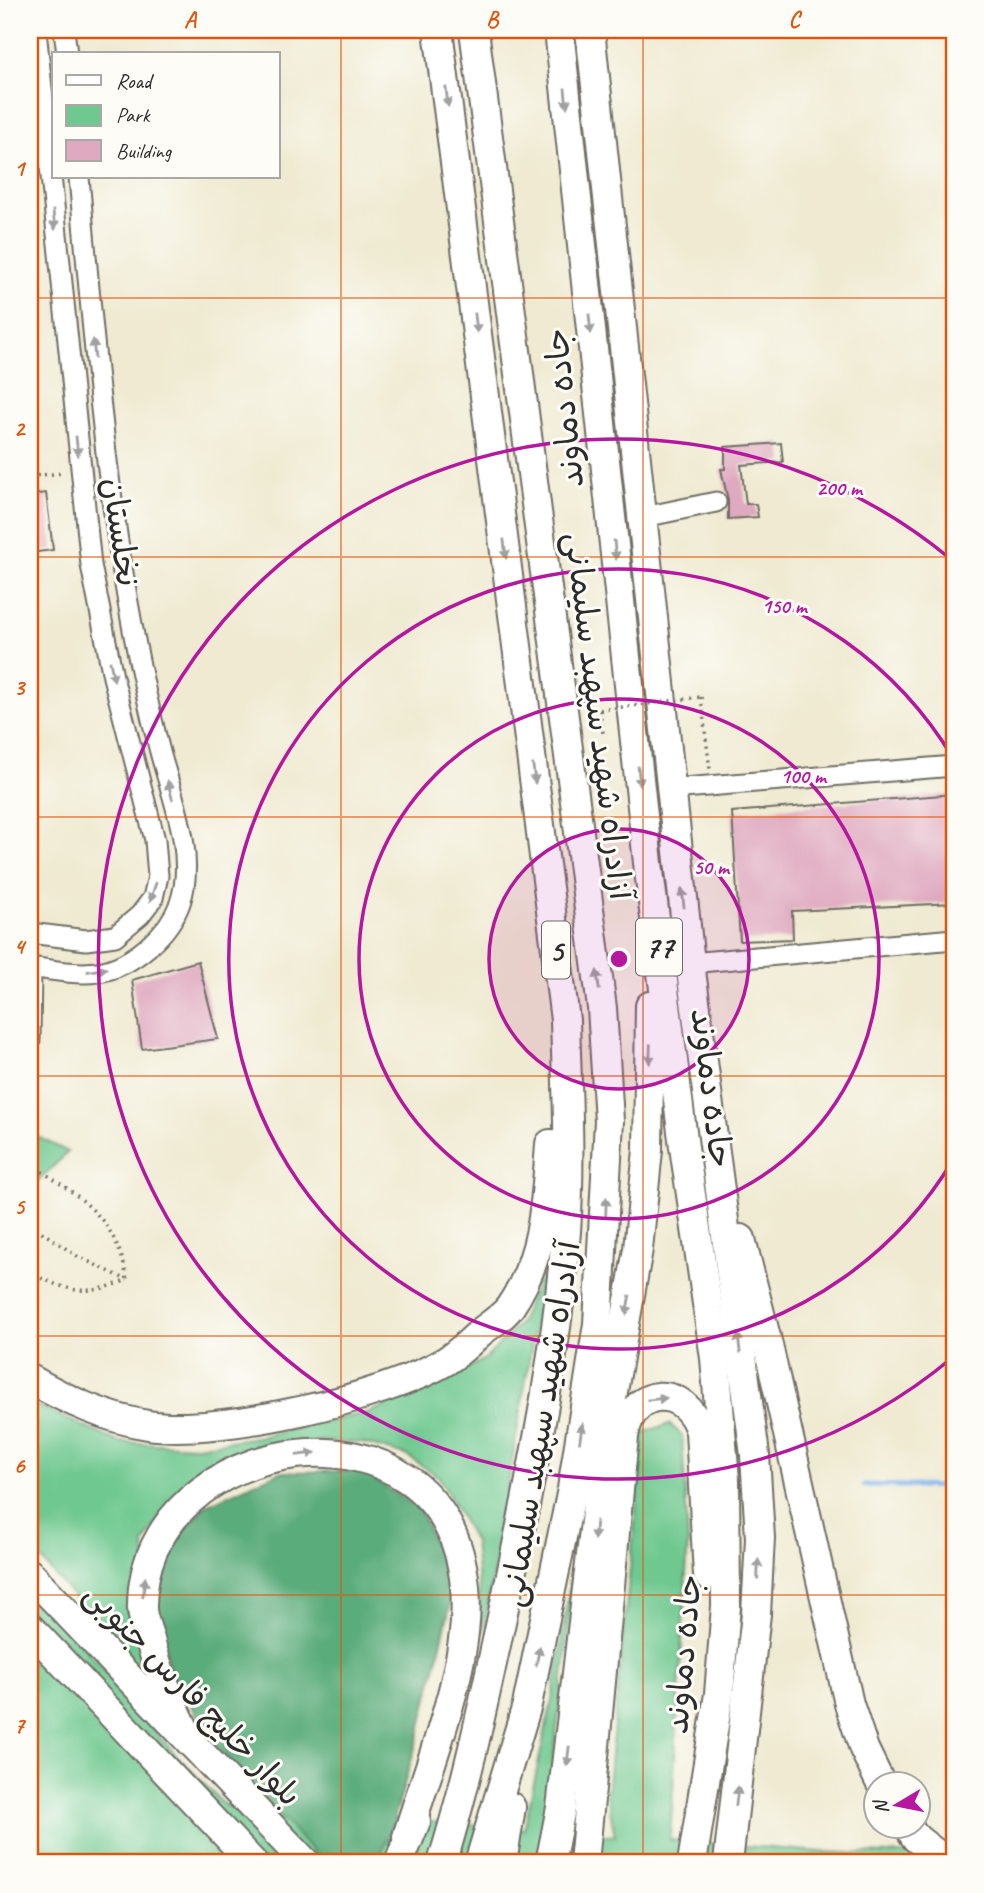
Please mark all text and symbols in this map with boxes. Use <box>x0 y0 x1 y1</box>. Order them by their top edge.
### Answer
text: A <box>184 5 198 34</box>
text: B <box>486 5 500 34</box>
text: C <box>789 5 803 34</box>
legend <box>52 52 280 178</box>
text: Road <box>116 68 155 94</box>
one-way arrow <box>441 87 452 109</box>
one-way arrow <box>561 87 572 109</box>
text: Park <box>116 102 151 128</box>
text: Building <box>116 138 173 164</box>
text: 1 <box>14 154 27 183</box>
one-way arrow <box>49 209 60 231</box>
one-way arrow <box>470 312 481 334</box>
one-way arrow <box>585 313 596 335</box>
street label: جاده دماوند <box>535 326 593 490</box>
one-way arrow <box>89 338 100 360</box>
text: 2 <box>14 414 27 443</box>
one-way arrow <box>72 435 83 457</box>
street label: نخلستان <box>93 475 149 589</box>
text: 200 m <box>816 475 864 501</box>
street label: آزادراه شهید سپهبد سلیمانی <box>556 530 643 904</box>
one-way arrow <box>499 538 510 560</box>
one-way arrow <box>609 539 620 561</box>
text: 150 m <box>761 593 809 619</box>
one-way arrow <box>107 660 118 682</box>
text: 3 <box>14 673 27 702</box>
text: 100 m <box>780 763 828 789</box>
one-way arrow <box>528 764 539 786</box>
one-way arrow <box>634 765 645 787</box>
one-way arrow <box>164 779 175 801</box>
text: 50 m <box>693 854 731 880</box>
one-way arrow <box>147 881 158 902</box>
one-way arrow <box>678 887 689 909</box>
road number: 77 <box>636 918 682 976</box>
road number: 5 <box>542 922 570 979</box>
text: 4 <box>14 932 27 961</box>
centre of rings <box>607 947 631 971</box>
one-way arrow <box>86 964 108 975</box>
one-way arrow <box>593 969 604 991</box>
street label: جاده دماوند <box>681 1006 743 1170</box>
one-way arrow <box>645 1043 656 1065</box>
text: 5 <box>14 1192 26 1221</box>
one-way arrow <box>601 1196 612 1218</box>
street label: آزادراه شهید سپهبد سلیمانی <box>490 1236 590 1610</box>
one-way arrow <box>622 1294 633 1316</box>
one-way arrow <box>734 1332 745 1354</box>
one-way arrow <box>646 1393 668 1404</box>
one-way arrow <box>576 1422 587 1444</box>
one-way arrow <box>295 1448 317 1459</box>
text: 6 <box>14 1451 27 1480</box>
one-way arrow <box>589 1519 600 1541</box>
one-way arrow <box>753 1558 764 1580</box>
street label: جاده دماوند <box>655 1572 711 1736</box>
street label: بلوار خلیج فارس جنوبی <box>74 1573 311 1816</box>
one-way arrow <box>139 1576 150 1598</box>
one-way arrow <box>532 1645 543 1667</box>
text: 7 <box>14 1711 27 1740</box>
one-way arrow <box>562 1745 573 1767</box>
north arrow <box>862 1770 932 1840</box>
one-way arrow <box>732 1784 743 1806</box>
text: N <box>868 1797 894 1816</box>

